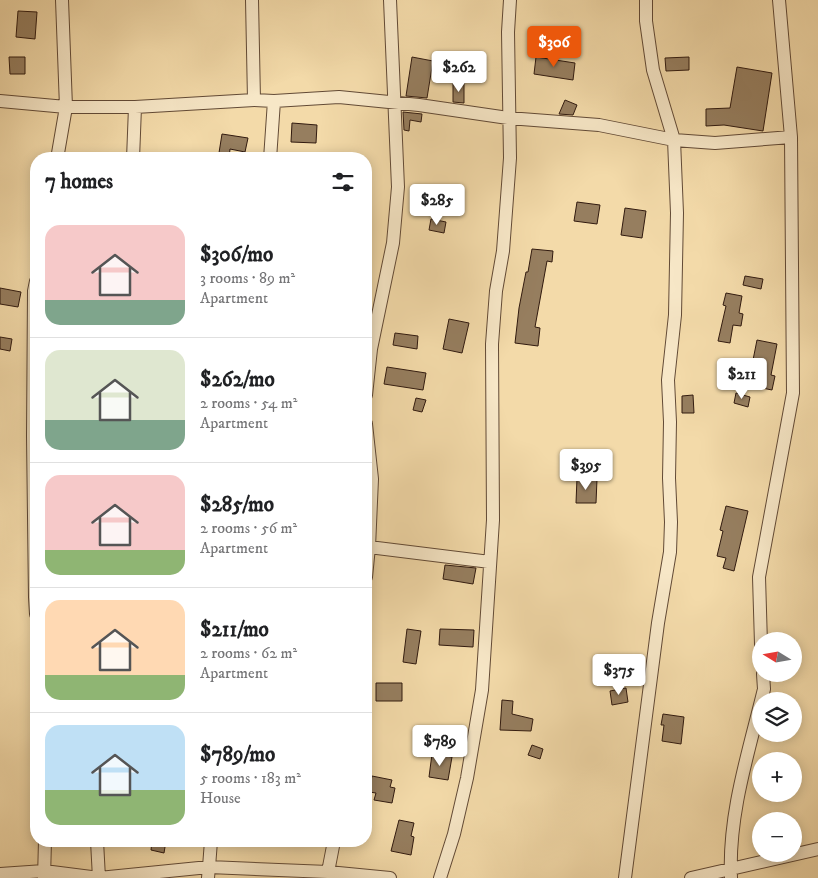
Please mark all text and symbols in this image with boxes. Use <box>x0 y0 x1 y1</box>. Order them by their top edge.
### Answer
pin: $306 <box>524 26 584 68</box>
text: $306 <box>538 32 570 52</box>
pin: $262 <box>429 51 489 93</box>
text: $262 <box>443 57 475 77</box>
icon: filters <box>329 168 357 196</box>
text: 7 homes <box>45 169 113 195</box>
pin: $285 <box>407 184 467 226</box>
text: $285 <box>421 190 453 210</box>
text: $306/mo <box>200 242 273 268</box>
icon: home <box>85 245 145 305</box>
text: 3 rooms · 89 m² <box>200 268 295 288</box>
text: Apartment <box>200 288 268 308</box>
pin: $211 <box>712 358 772 400</box>
text: $211 <box>728 364 756 384</box>
text: $262/mo <box>200 367 275 393</box>
icon: home <box>85 370 145 430</box>
text: 2 rooms · 54 m² <box>200 393 297 413</box>
text: Apartment <box>200 413 268 433</box>
pin: $395 <box>556 448 616 491</box>
text: $395 <box>571 455 601 475</box>
text: $285/mo <box>200 492 274 518</box>
icon: home <box>85 495 145 555</box>
text: 2 rooms · 56 m² <box>200 518 297 538</box>
text: Apartment <box>200 538 268 558</box>
text: $211/mo <box>200 617 269 643</box>
icon: home <box>85 620 145 680</box>
north arrow <box>752 632 802 682</box>
map controls <box>752 632 802 862</box>
text: 2 rooms · 62 m² <box>200 643 297 663</box>
pin: $375 <box>589 654 649 696</box>
text: $375 <box>603 660 635 680</box>
text: Apartment <box>200 663 268 683</box>
button: layers <box>752 692 802 742</box>
pin: $789 <box>410 724 470 767</box>
text: $789 <box>423 731 457 751</box>
text: $789/mo <box>200 742 275 768</box>
icon: home <box>85 745 145 805</box>
button: + <box>752 752 802 802</box>
text: 5 rooms · 183 m² <box>200 768 301 788</box>
text: House <box>200 788 241 808</box>
button: − <box>752 812 802 862</box>

